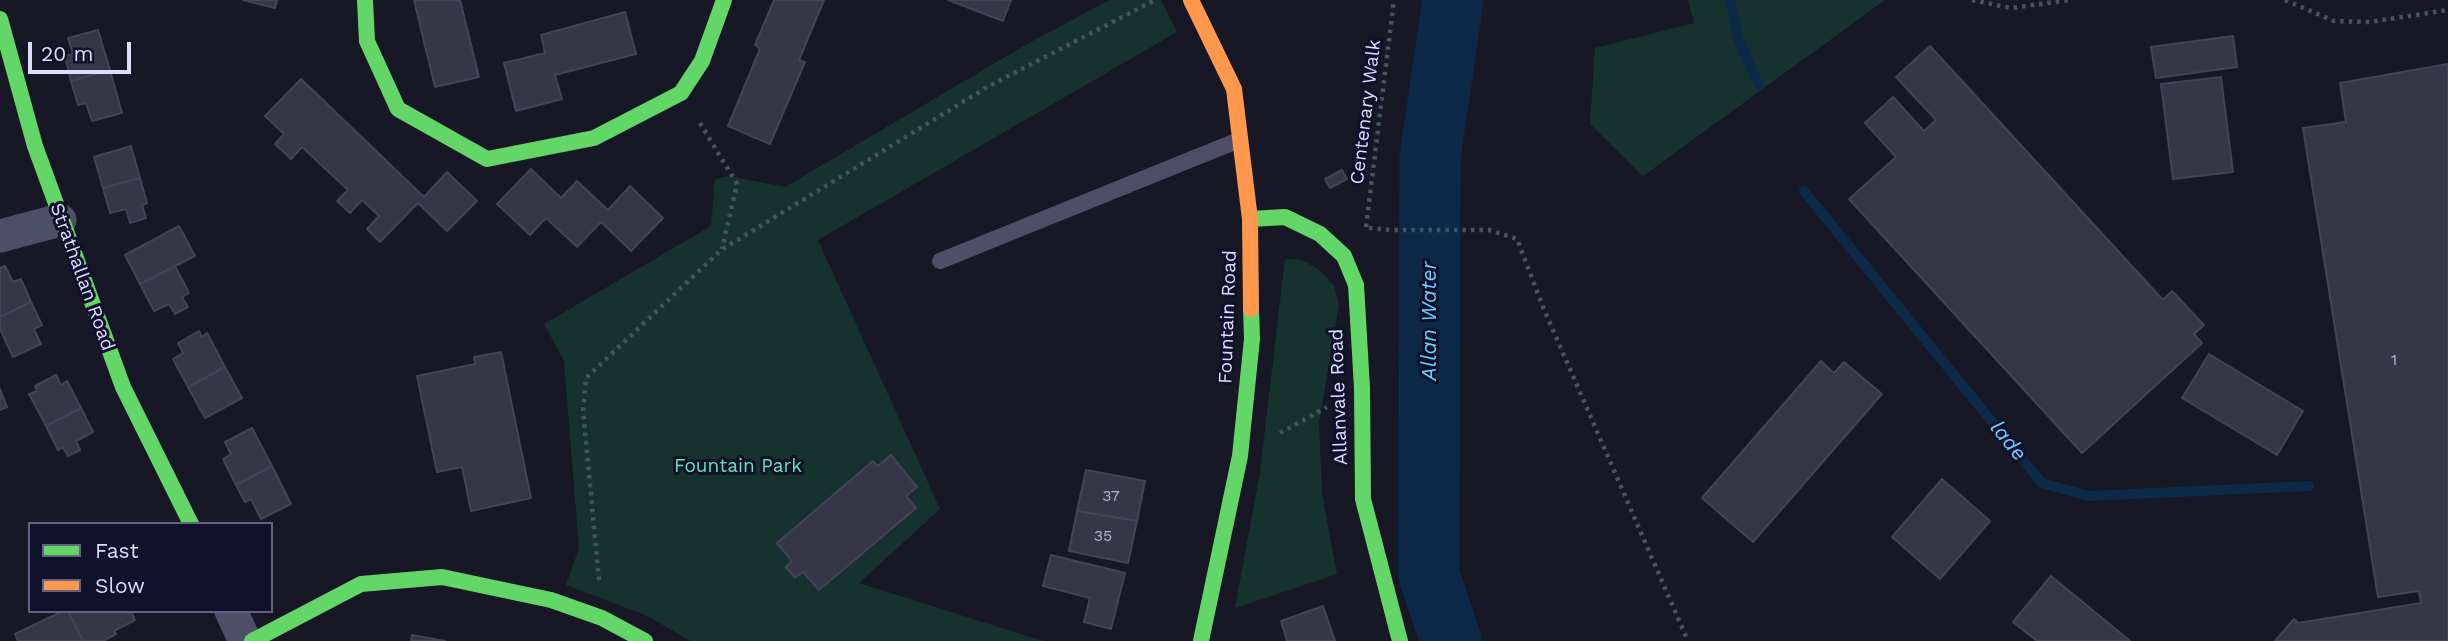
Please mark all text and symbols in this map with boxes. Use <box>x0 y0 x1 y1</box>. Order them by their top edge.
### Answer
scale bar <box>32 28 135 72</box>
street label: Centenary Walk <box>1346 38 1386 186</box>
text: 20 m <box>41 41 93 66</box>
street label: Strathallan Road <box>45 200 119 354</box>
street label: Fountain Road <box>1214 250 1242 384</box>
water label: Allan Water <box>1417 261 1443 381</box>
street label: Allanvale Road <box>1325 328 1353 466</box>
house number: 1 <box>2391 350 2397 370</box>
water label: lade <box>1984 416 2032 466</box>
park label: Fountain Park <box>674 455 802 477</box>
house number: 37 <box>1102 486 1120 506</box>
legend <box>28 522 273 613</box>
house number: 35 <box>1094 526 1112 546</box>
text: Fast <box>95 538 139 563</box>
text: Slow <box>95 573 145 598</box>

